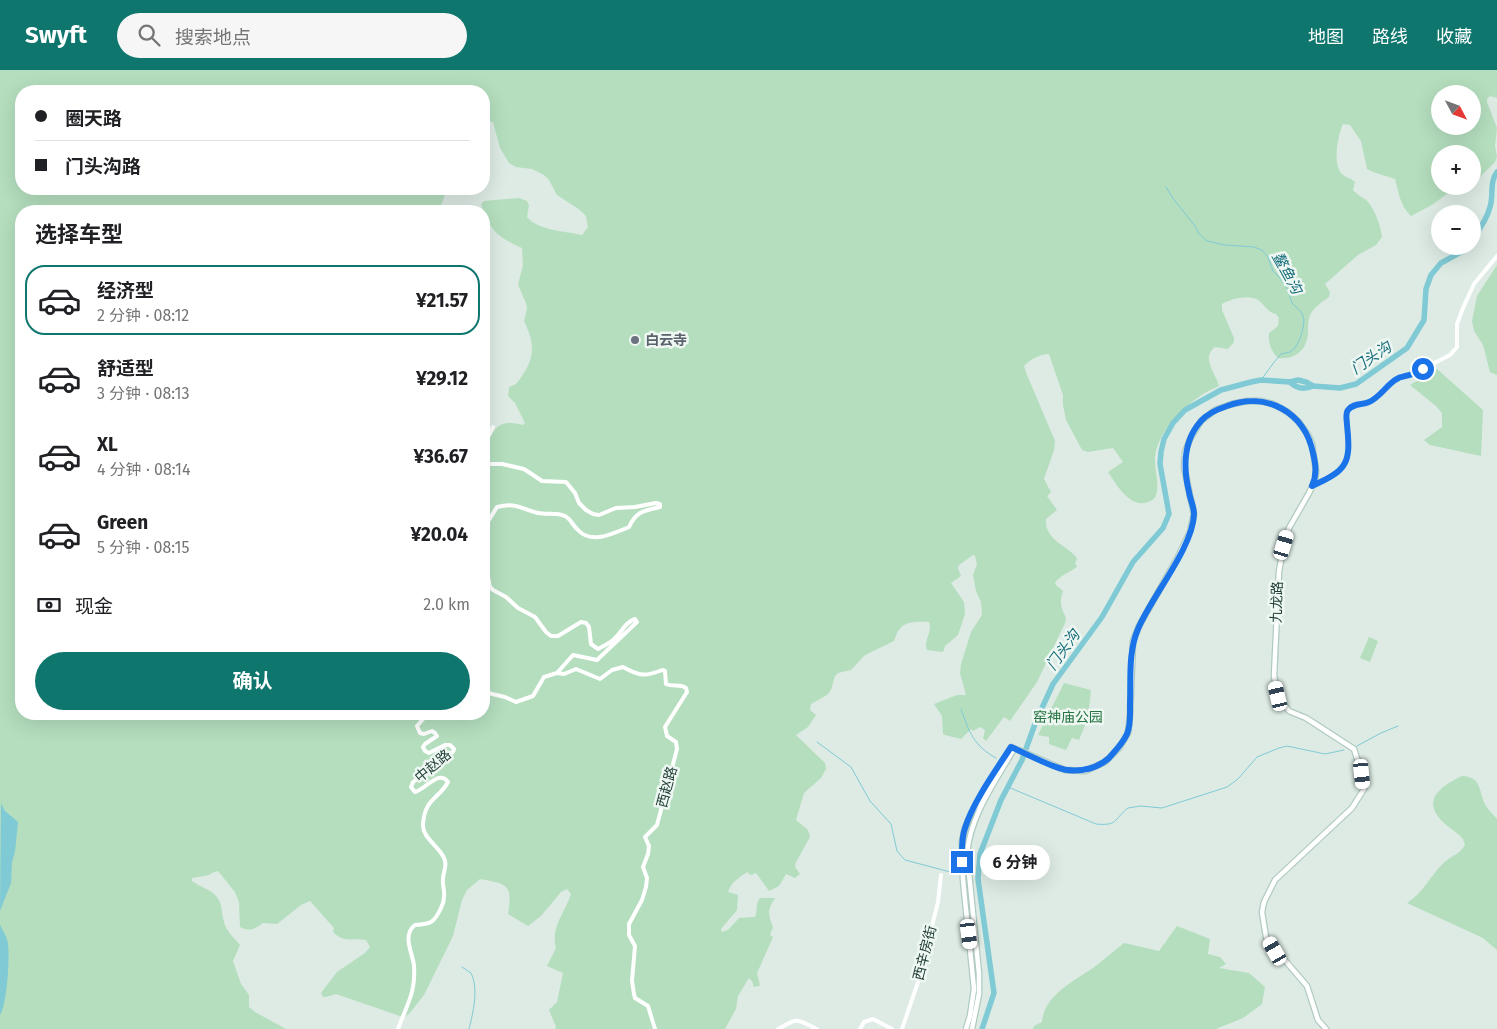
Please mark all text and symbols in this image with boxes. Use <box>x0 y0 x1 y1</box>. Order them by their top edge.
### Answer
search box <box>117 13 467 58</box>
text: Swyft <box>25 21 87 49</box>
icon: search <box>135 21 163 49</box>
text: 搜索地点 <box>175 26 251 49</box>
text: 地图 <box>1308 26 1344 48</box>
text: 路线 <box>1372 26 1408 48</box>
text: 收藏 <box>1436 26 1472 48</box>
north arrow <box>1431 85 1481 135</box>
map controls <box>1431 85 1481 255</box>
text: 圈天路 <box>65 107 122 130</box>
button: + <box>1431 145 1481 195</box>
text: 门头沟路 <box>65 155 141 178</box>
button: − <box>1431 205 1481 255</box>
text: 选择车型 <box>35 221 123 248</box>
water label: 鳌鱼沟 <box>1268 249 1307 299</box>
icon: car <box>37 278 82 323</box>
text: 经济型 <box>97 279 154 302</box>
text: ¥21.57 <box>416 289 468 312</box>
text: 2 分钟 · 08:12 <box>97 306 189 325</box>
place label: 白云寺 <box>645 332 687 349</box>
marker: 白云寺 <box>629 334 641 346</box>
water label: 门头沟 <box>1347 337 1396 378</box>
icon: car <box>37 356 82 401</box>
text: 舒适型 <box>97 357 154 380</box>
route start <box>1412 358 1434 380</box>
text: ¥29.12 <box>416 367 468 390</box>
text: 3 分钟 · 08:13 <box>97 384 189 403</box>
text: XL <box>97 433 118 456</box>
icon: car <box>37 434 82 479</box>
text: ¥36.67 <box>413 445 468 468</box>
text: 4 分钟 · 08:14 <box>97 460 190 479</box>
text: Green <box>97 511 148 534</box>
icon: car <box>37 512 82 557</box>
text: ¥20.04 <box>410 523 468 546</box>
car <box>1272 528 1295 562</box>
text: 5 分钟 · 08:15 <box>97 538 189 557</box>
street label: 九龙路 <box>1268 581 1286 623</box>
icon: cash <box>35 591 63 619</box>
text: 现金 <box>75 595 113 618</box>
text: 2.0 km <box>423 595 470 614</box>
water label: 门头沟 <box>1042 625 1085 673</box>
button: 确认 <box>35 652 470 710</box>
car <box>1267 680 1288 712</box>
park label: 窑神庙公园 <box>1033 709 1103 726</box>
street label: 中赵路 <box>411 746 455 786</box>
car <box>1352 758 1371 790</box>
street label: 西赵路 <box>653 765 681 809</box>
callout: 6 分钟 <box>980 844 1050 880</box>
route end <box>951 851 973 873</box>
text: 6 分钟 <box>993 853 1037 872</box>
car <box>959 918 978 950</box>
street label: 西辛房街 <box>910 924 940 982</box>
car <box>1261 934 1288 968</box>

